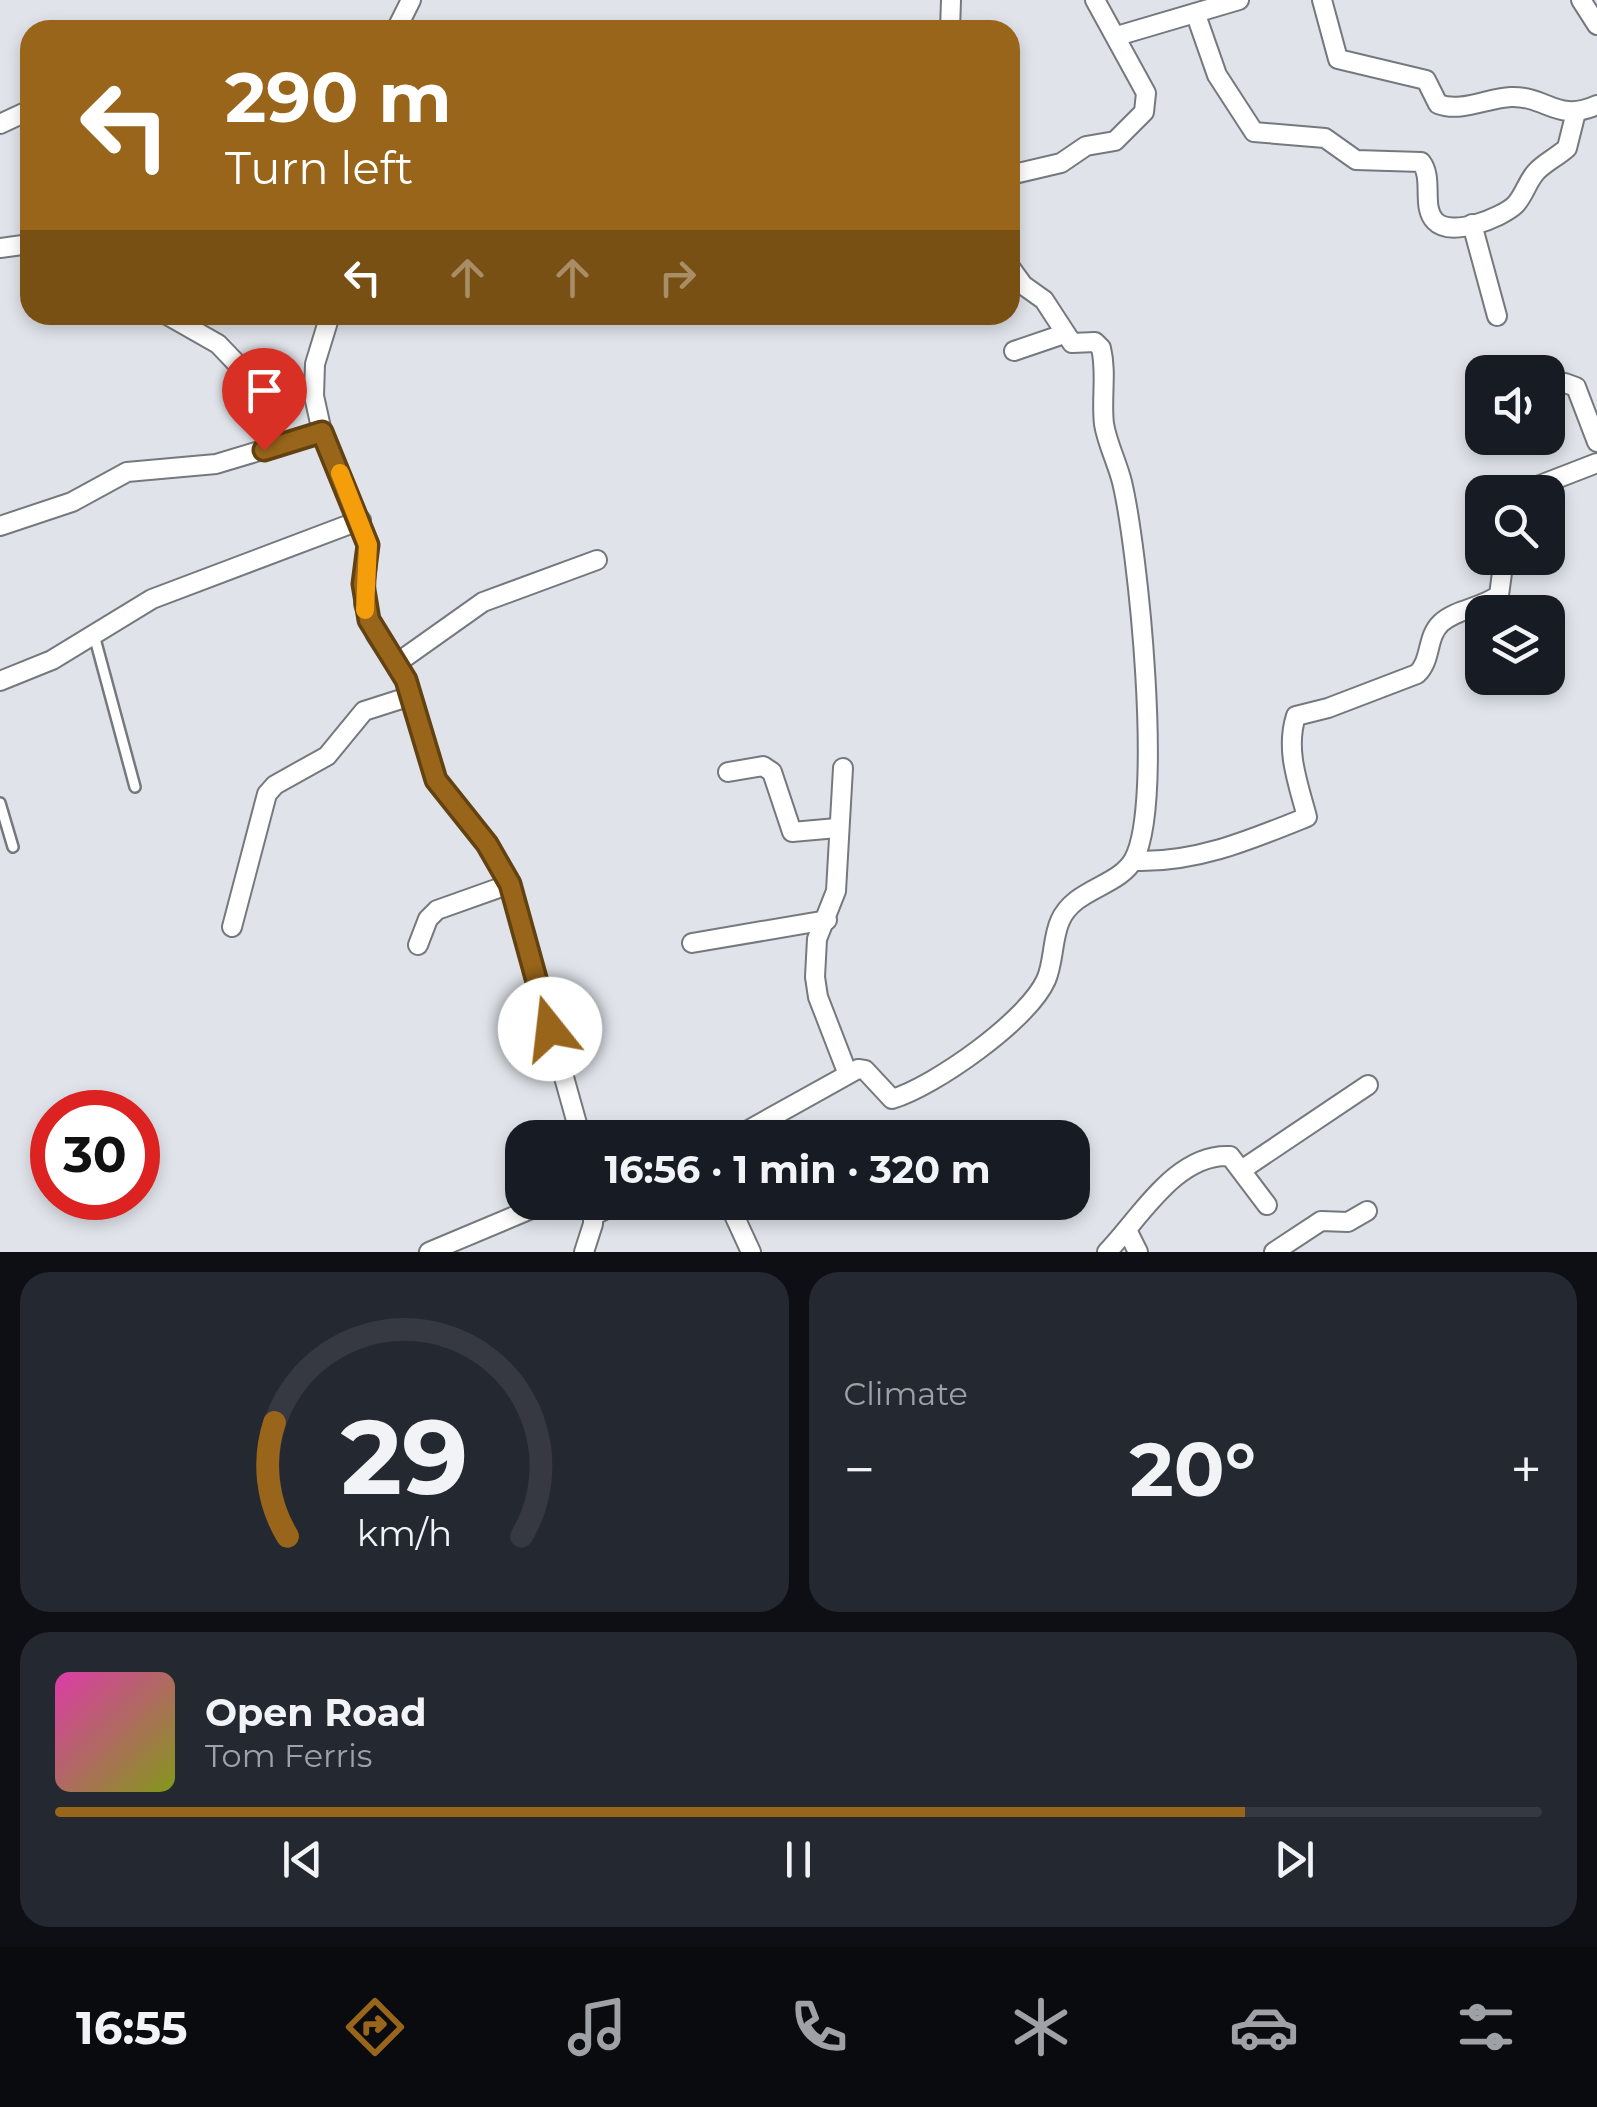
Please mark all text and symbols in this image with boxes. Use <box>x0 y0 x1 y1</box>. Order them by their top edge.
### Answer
text: 290 m <box>225 54 452 140</box>
icon: left <box>60 60 190 190</box>
text: Turn left <box>225 140 413 195</box>
icon: left <box>335 250 390 305</box>
icon: ahead <box>440 250 495 305</box>
icon: ahead <box>545 250 600 305</box>
icon: right <box>650 250 705 305</box>
pin <box>222 348 307 451</box>
map controls <box>1465 355 1565 695</box>
button: sound <box>1465 355 1565 455</box>
icon: arrive <box>237 363 292 418</box>
button: search <box>1465 475 1565 575</box>
button: layers <box>1465 595 1565 695</box>
position arrow <box>498 977 602 1081</box>
speed limit sign: 30 <box>30 1090 160 1220</box>
text: 16:56 · 1 min · 320 m <box>604 1146 991 1193</box>
text: Climate <box>844 1374 968 1413</box>
text: 29 <box>340 1393 468 1520</box>
text: 20° <box>1129 1423 1256 1515</box>
text: − <box>844 1436 875 1503</box>
text: + <box>1510 1436 1542 1503</box>
text: km/h <box>357 1511 452 1555</box>
text: Open Road <box>205 1689 427 1736</box>
text: Tom Ferris <box>205 1736 372 1775</box>
icon: previous <box>275 1832 330 1887</box>
icon: pause <box>771 1832 826 1887</box>
icon: next <box>1267 1832 1322 1887</box>
icon: directions <box>340 1992 410 2062</box>
icon: music <box>562 1992 632 2062</box>
icon: phone <box>784 1992 854 2062</box>
icon: climate <box>1006 1992 1076 2062</box>
icon: car <box>1229 1992 1299 2062</box>
icon: filters <box>1451 1992 1521 2062</box>
text: 16:55 <box>76 2000 188 2055</box>

